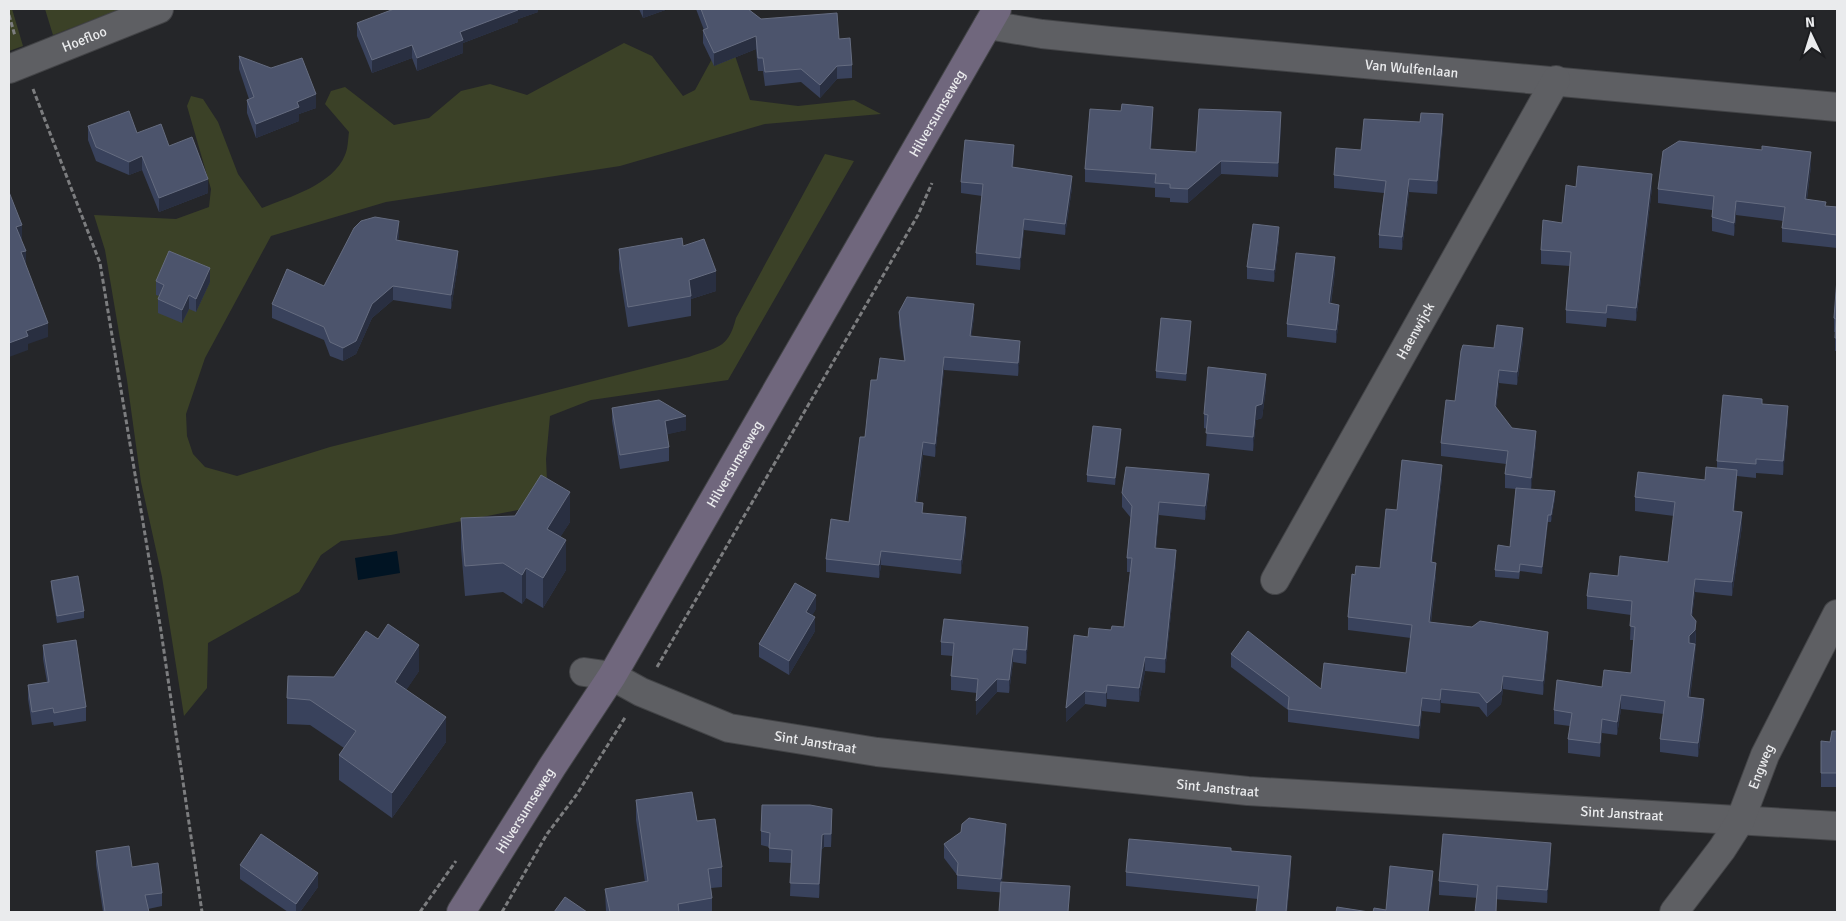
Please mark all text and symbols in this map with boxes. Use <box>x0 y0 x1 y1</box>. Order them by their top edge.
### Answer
north arrow <box>1786 10 1836 60</box>
text: N <box>1805 14 1816 31</box>
street label: Hoefloo <box>59 22 109 56</box>
street label: Van Wulfenlaan <box>1364 56 1459 81</box>
street label: Hilversumseweg <box>905 67 969 160</box>
street label: Haenwijck <box>1392 299 1438 362</box>
street label: Hilversumseweg <box>703 417 766 511</box>
street label: Sint Janstraat <box>773 727 858 757</box>
street label: Engweg <box>1744 741 1778 791</box>
street label: Hilversumseweg <box>492 764 558 856</box>
street label: Sint Janstraat <box>1176 775 1260 800</box>
street label: Sint Janstraat <box>1580 802 1664 824</box>

